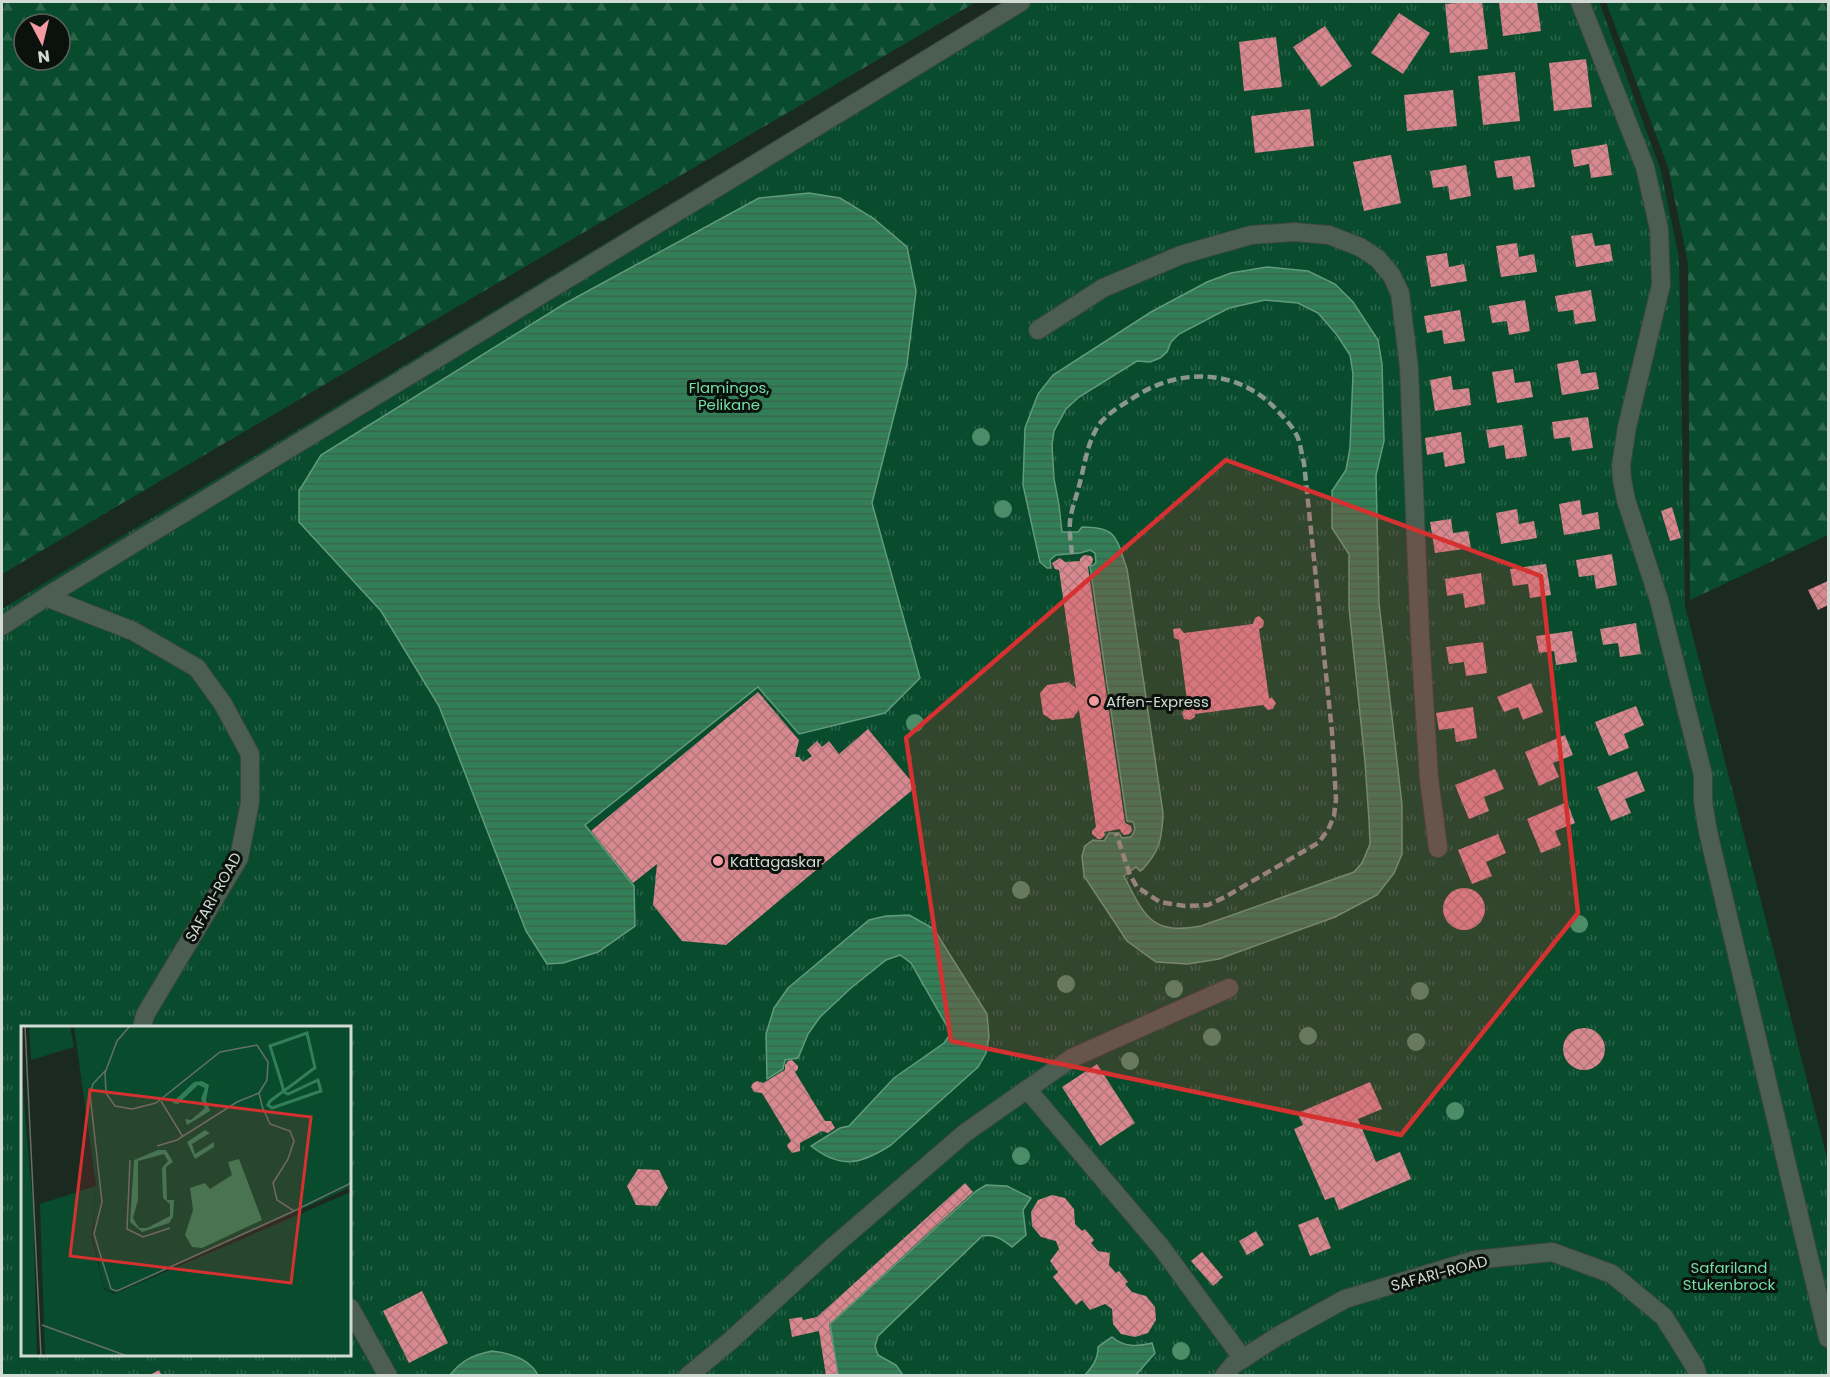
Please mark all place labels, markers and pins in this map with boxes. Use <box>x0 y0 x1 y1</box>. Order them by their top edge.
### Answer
place label: Affen-Express <box>1106 691 1209 712</box>
marker: Affen-Express <box>1087 694 1101 708</box>
place label: Kattagaskar <box>730 851 822 872</box>
marker: Kattagaskar <box>711 854 725 868</box>

